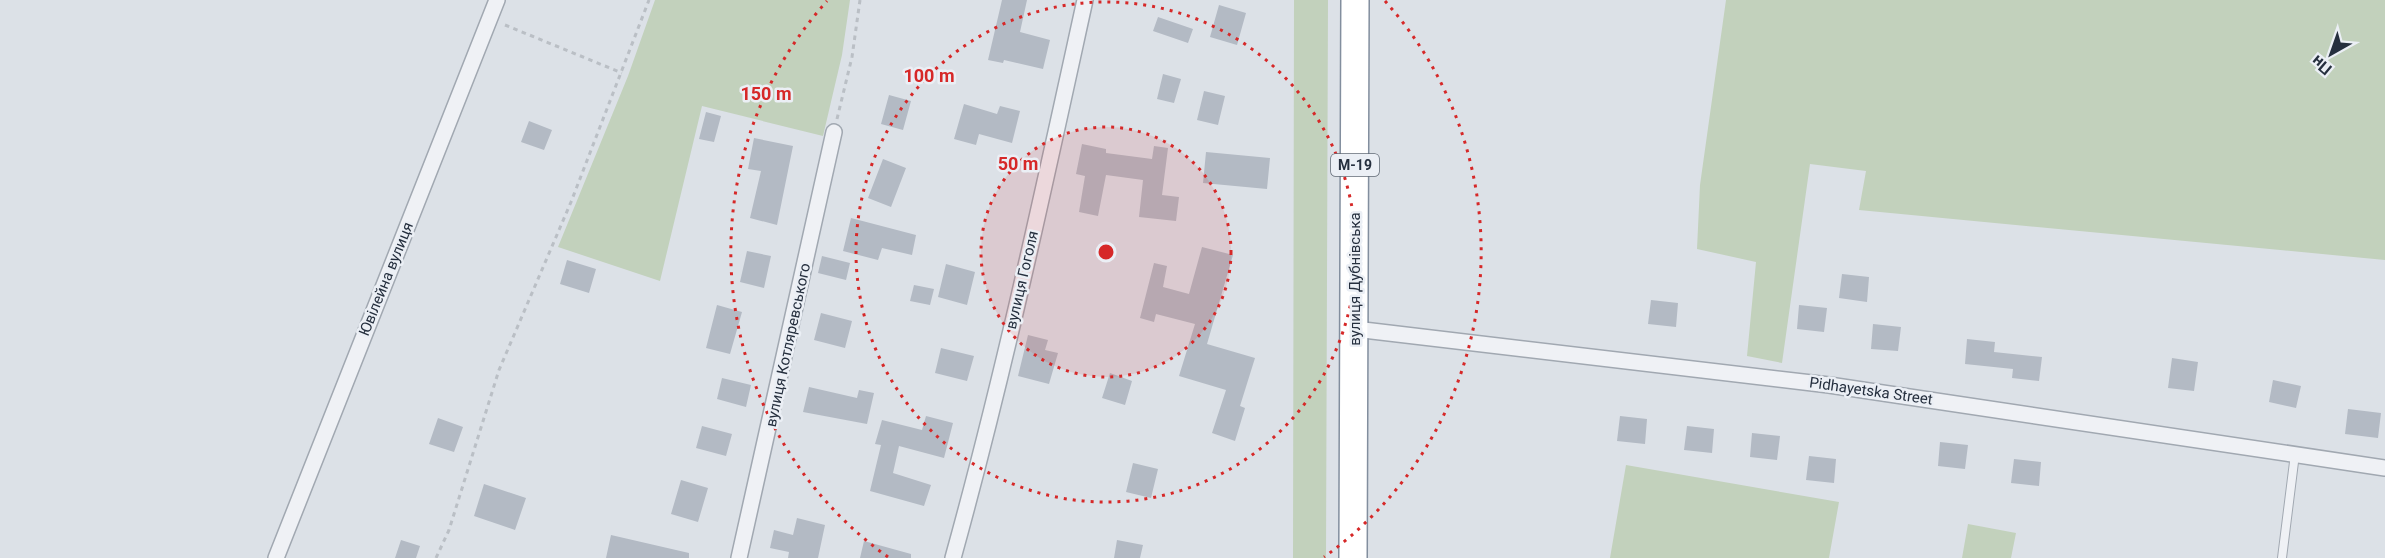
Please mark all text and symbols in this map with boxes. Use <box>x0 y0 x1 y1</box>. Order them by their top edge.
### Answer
north arrow <box>2301 24 2361 84</box>
text: Пн <box>2308 51 2336 79</box>
text: 100 m <box>903 65 955 86</box>
text: 150 m <box>740 83 792 104</box>
text: 50 m <box>998 153 1038 174</box>
road number: М-19 <box>1331 154 1379 176</box>
street label: вулиця Дубнівська <box>1346 212 1364 346</box>
street label: Ювілейна вулиця <box>355 219 417 339</box>
street label: вулиця Гоголя <box>1002 229 1042 331</box>
centre of rings <box>1096 242 1116 262</box>
street label: вулиця Котляревського <box>762 261 814 429</box>
street label: Pidhayetska Street <box>1808 373 1934 409</box>

